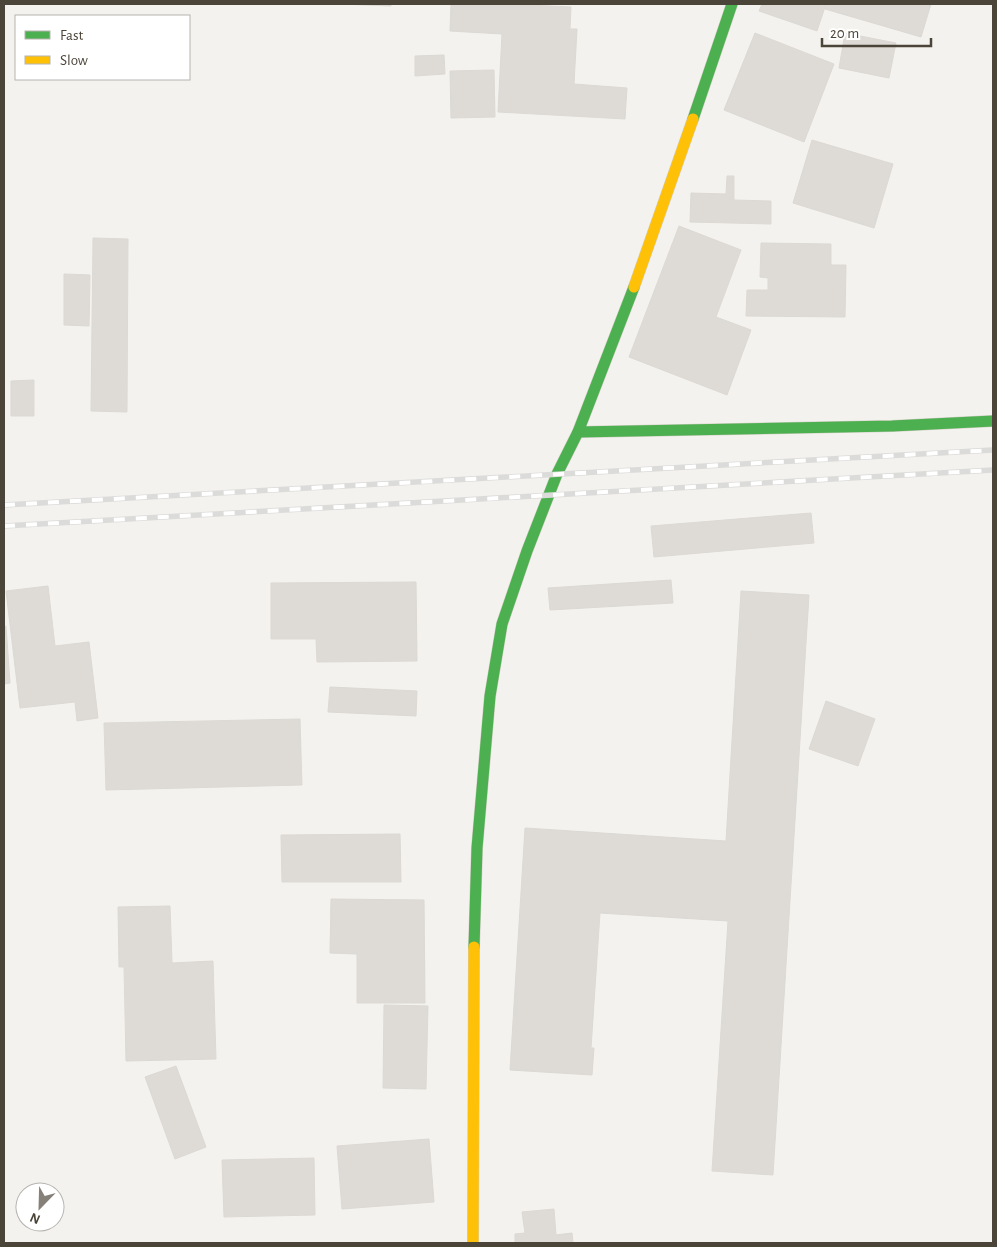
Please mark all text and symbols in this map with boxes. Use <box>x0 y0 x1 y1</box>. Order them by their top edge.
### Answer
legend <box>15 15 190 80</box>
scale bar <box>822 15 931 47</box>
text: 20 m <box>830 26 859 41</box>
text: Fast <box>60 28 84 43</box>
text: Slow <box>60 53 88 68</box>
north arrow <box>15 1182 65 1232</box>
text: N <box>28 1210 43 1226</box>

